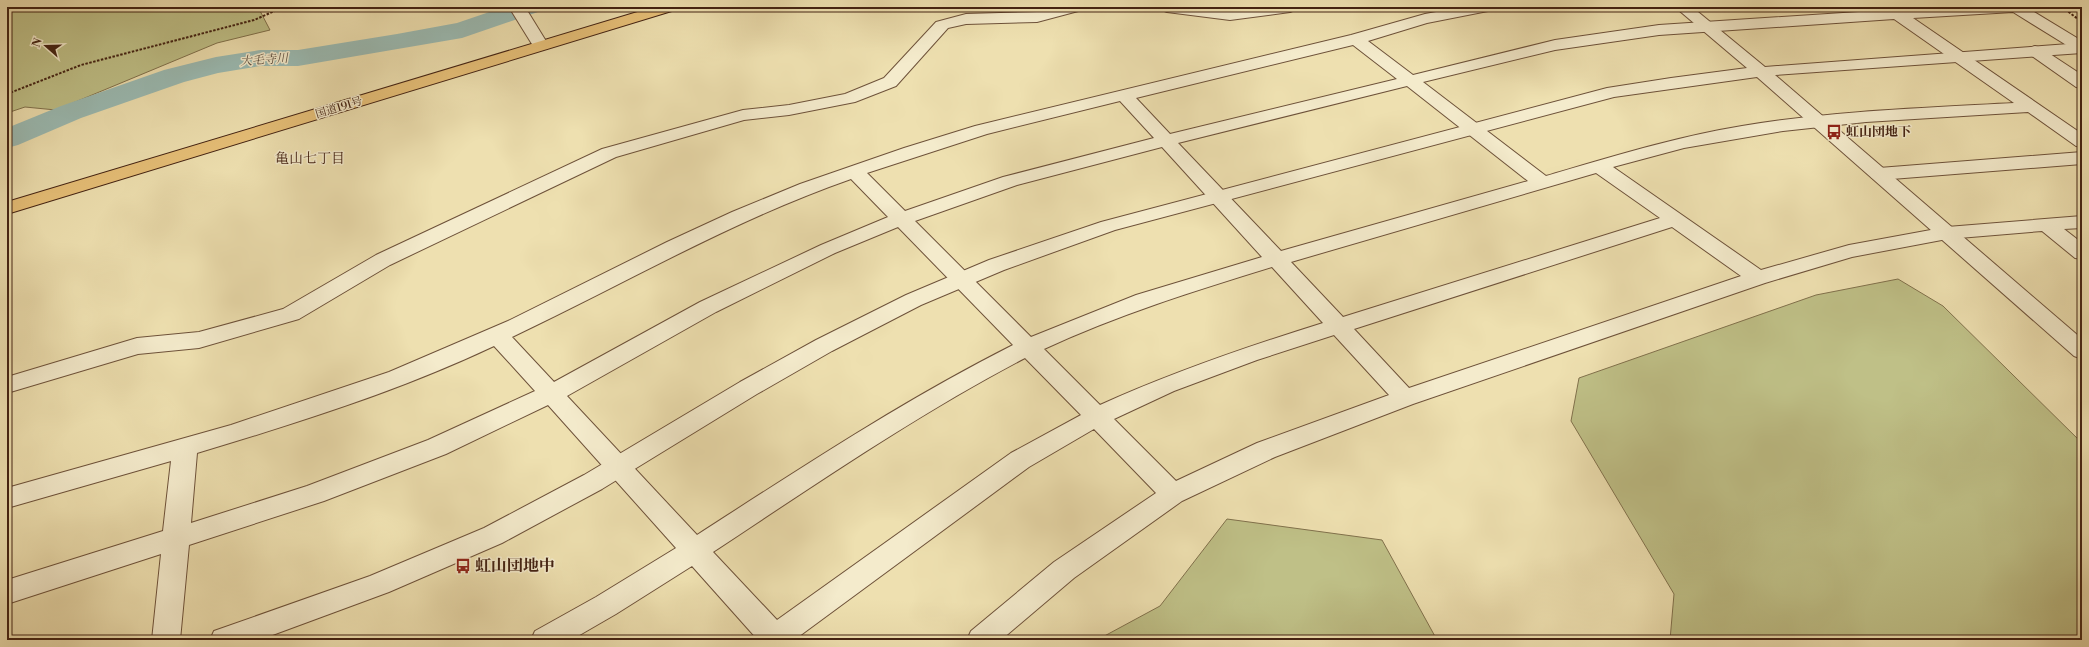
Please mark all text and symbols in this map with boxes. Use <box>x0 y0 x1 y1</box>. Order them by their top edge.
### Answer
north arrow <box>26 26 66 66</box>
text: N <box>29 36 46 49</box>
water label: 大毛寺川 <box>240 51 290 69</box>
street label: 国道191号 <box>314 94 364 122</box>
bus stop icon: 虹山団地下 <box>1825 123 1843 141</box>
place label: 虹山団地下 <box>1846 124 1911 140</box>
district label: 亀山七丁目 <box>275 150 345 168</box>
place label: 虹山団地中 <box>475 556 555 576</box>
bus stop icon: 虹山団地中 <box>454 557 472 575</box>

